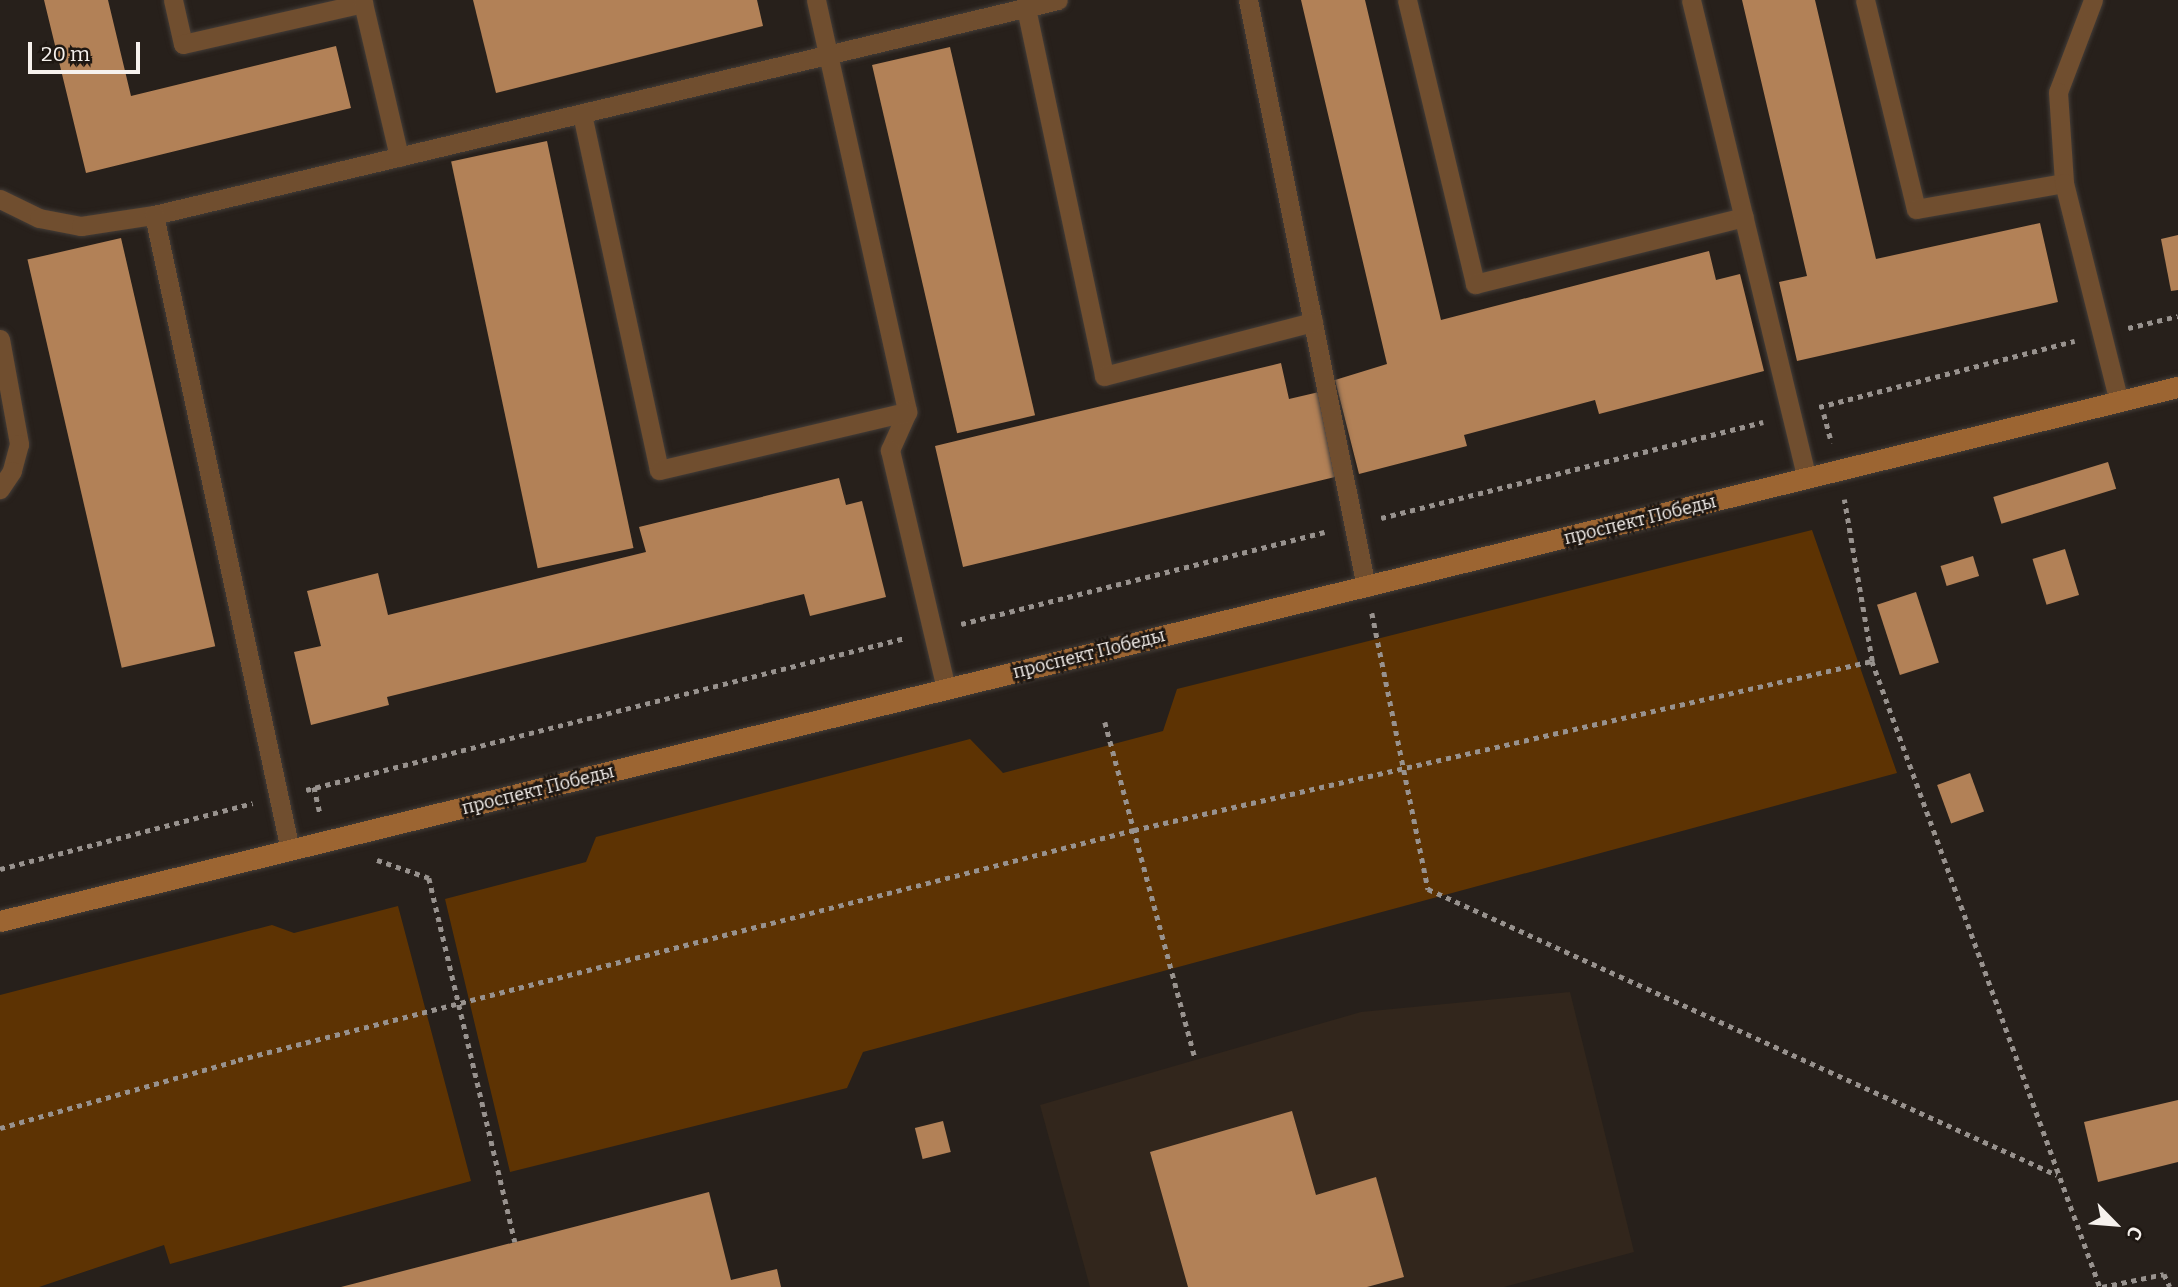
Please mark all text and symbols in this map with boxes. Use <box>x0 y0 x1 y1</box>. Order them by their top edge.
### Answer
scale bar <box>32 28 144 72</box>
text: 20 m <box>41 41 90 67</box>
street label: проспект Победы <box>1562 491 1718 549</box>
street label: проспект Победы <box>1011 625 1167 683</box>
street label: проспект Победы <box>460 761 616 819</box>
north arrow <box>2080 1189 2150 1259</box>
text: С <box>2122 1223 2147 1243</box>

